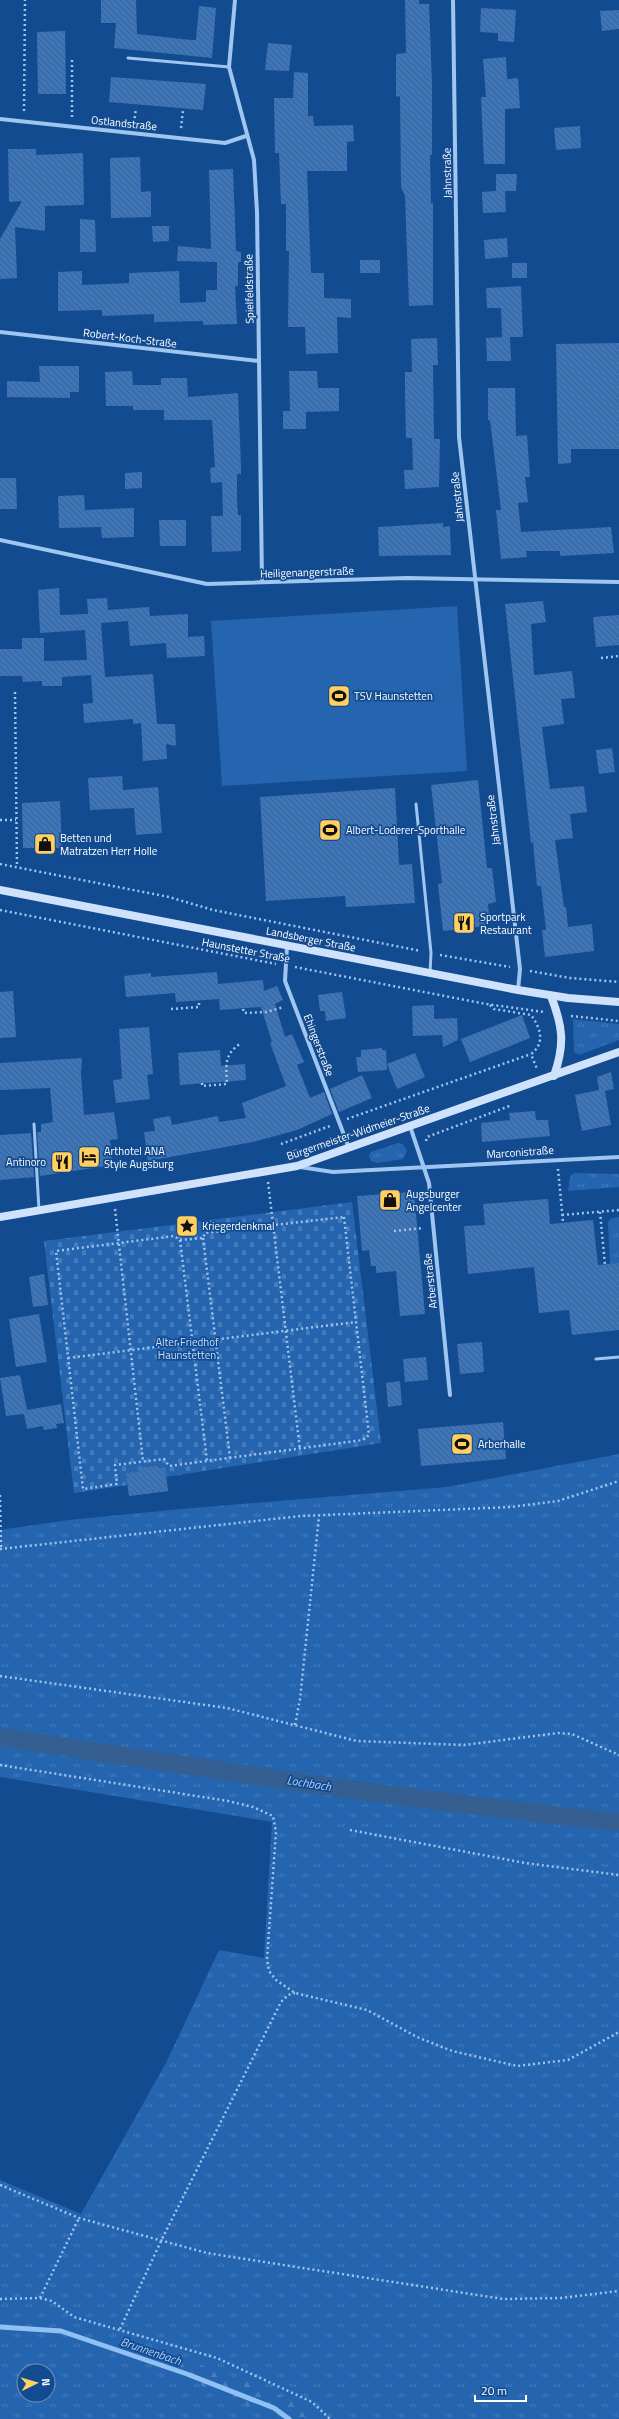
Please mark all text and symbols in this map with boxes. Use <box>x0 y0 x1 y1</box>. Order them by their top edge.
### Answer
street label: Ostlandstraße <box>90 112 158 134</box>
street label: Jahnstraße <box>439 147 455 198</box>
street label: Spielfeldstraße <box>240 253 258 324</box>
street label: Robert-Koch-Straße <box>82 324 178 352</box>
street label: Jahnstraße <box>446 471 468 523</box>
street label: Heiligenangerstraße <box>260 562 355 582</box>
sports icon: TSV Haunstetten <box>326 683 352 709</box>
place label: TSV Haunstetten <box>354 688 433 704</box>
street label: Jahnstraße <box>482 793 504 846</box>
sports icon: Albert-Loderer-Sporthalle <box>317 817 343 843</box>
place label: Albert-Loderer-Sporthalle <box>346 822 466 838</box>
place label: Betten und Matratzen Herr Holle <box>60 830 158 859</box>
shop icon: Betten und Matratzen Herr Holle <box>32 831 58 857</box>
place label: Sportpark Restaurant <box>480 909 532 938</box>
restaurant icon: Sportpark Restaurant <box>451 910 477 936</box>
street label: Landsberger Straße <box>265 922 358 956</box>
street label: Haunstetter Straße <box>200 934 292 966</box>
street label: Ehingerstraße <box>300 1012 338 1079</box>
street label: Bürgermeister-Widmeier-Straße <box>284 1100 432 1164</box>
street label: Marconistraße <box>486 1142 555 1162</box>
place label: Arthotel ANA Style Augsburg <box>104 1143 174 1172</box>
hotel icon: Arthotel ANA Style Augsburg <box>76 1144 102 1170</box>
restaurant icon: Antinoro <box>49 1149 75 1175</box>
place label: Antinoro <box>6 1154 46 1170</box>
place label: Augsburger Angelcenter <box>406 1186 462 1215</box>
shop icon: Augsburger Angelcenter <box>377 1187 403 1213</box>
place icon: Kriegerdenkmal <box>174 1213 200 1239</box>
place label: Kriegerdenkmal <box>202 1218 275 1234</box>
street label: Arberstraße <box>419 1252 441 1310</box>
park label: Alter Friedhof Haunstetten <box>155 1334 219 1363</box>
sports icon: Arberhalle <box>449 1431 475 1457</box>
place label: Arberhalle <box>478 1436 526 1452</box>
water label: Lochbach <box>285 1770 334 1796</box>
water label: Brunnenbach <box>118 2332 185 2371</box>
north arrow <box>16 2363 56 2403</box>
scale bar <box>475 2377 526 2403</box>
text: N <box>38 2378 54 2387</box>
text: 20 m <box>481 2381 507 2400</box>

